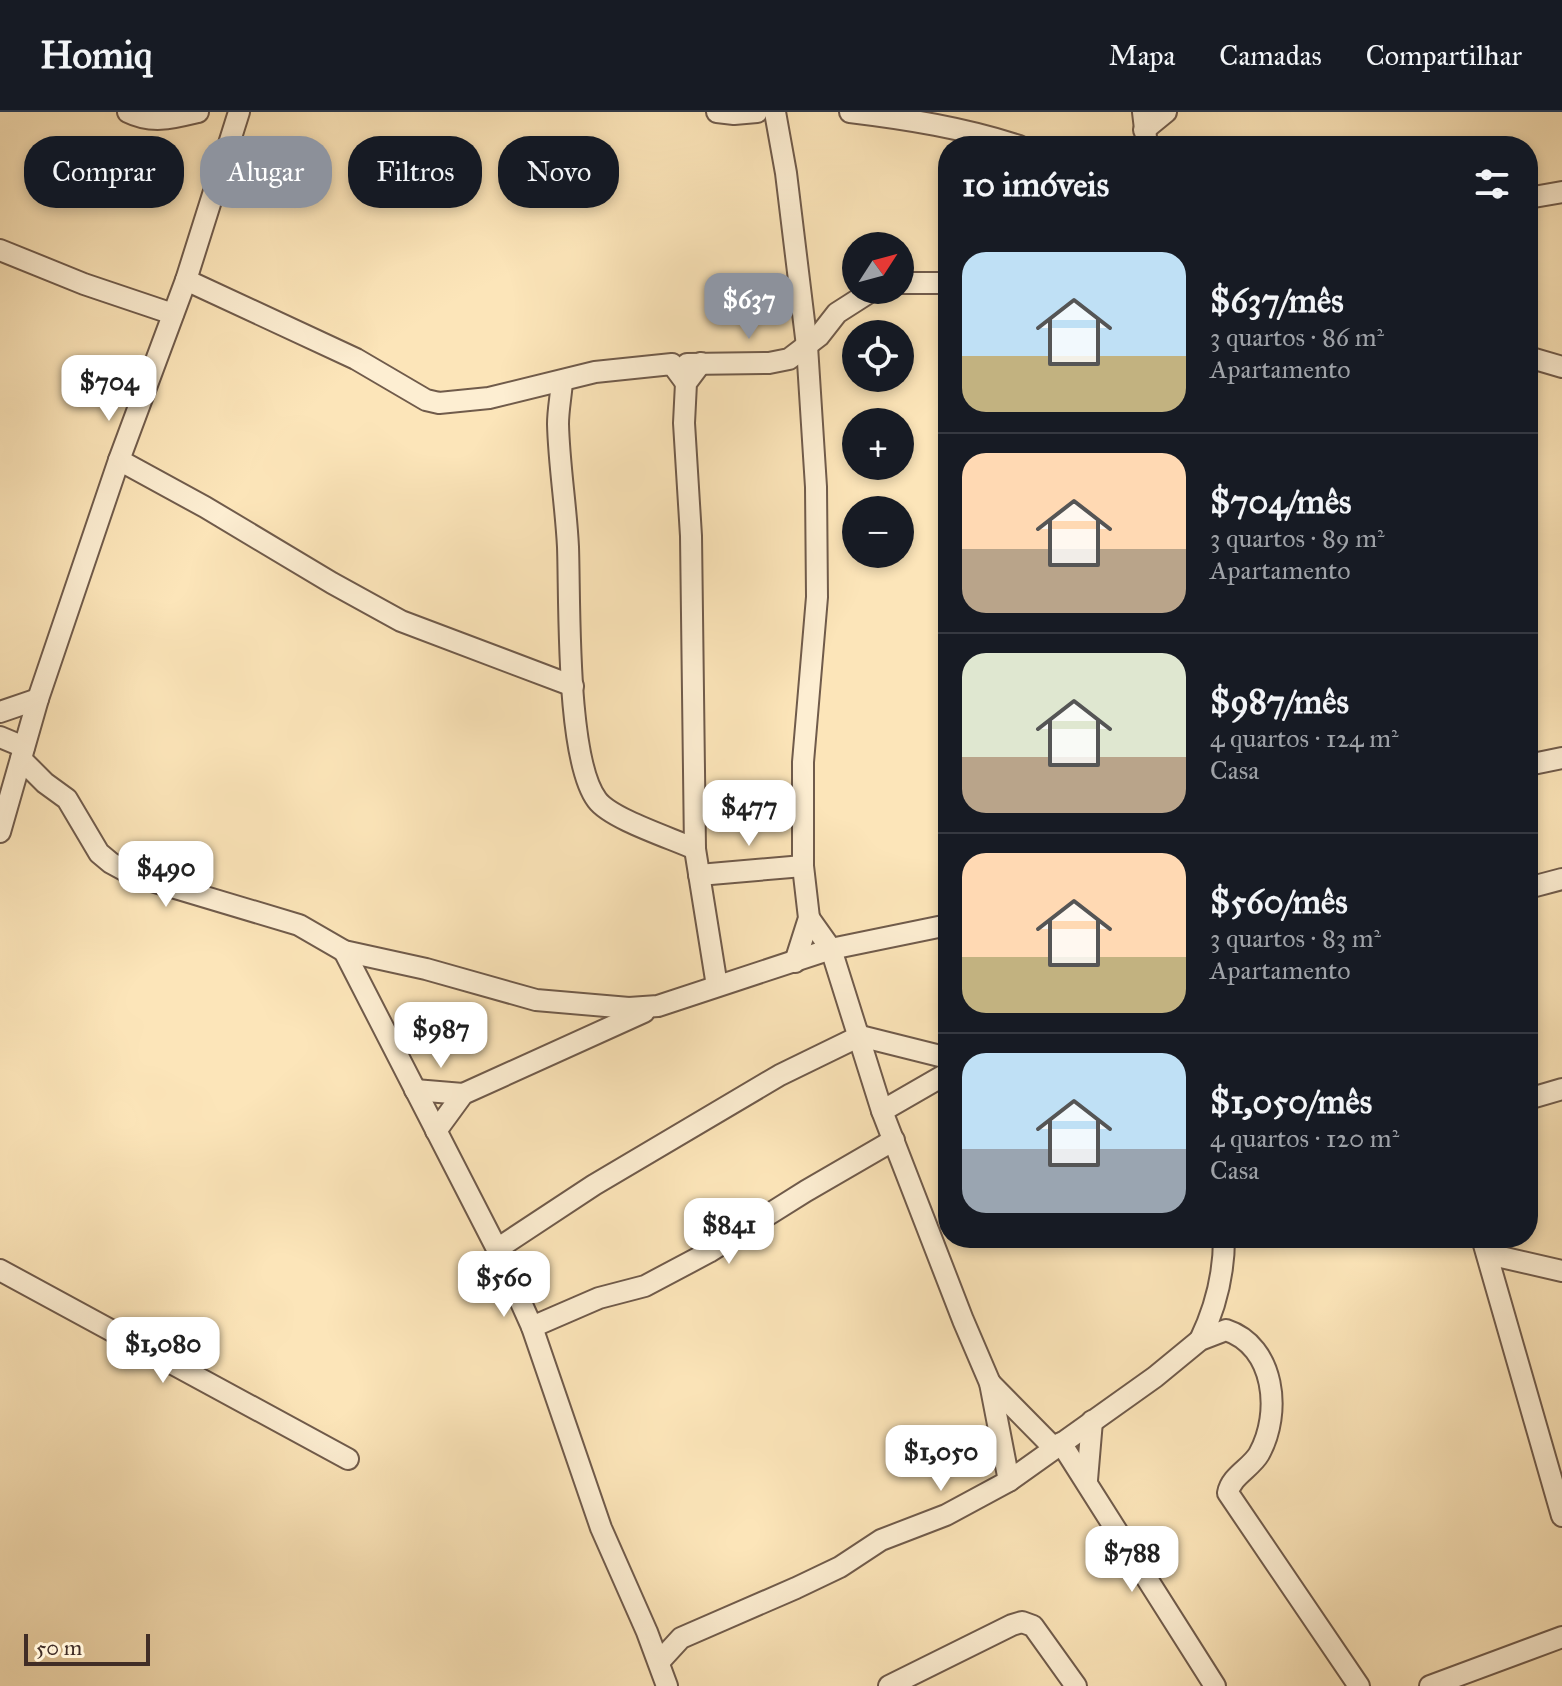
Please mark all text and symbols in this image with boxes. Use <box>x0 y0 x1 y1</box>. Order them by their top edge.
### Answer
text: Homiq <box>40 32 152 78</box>
text: Mapa <box>1109 38 1175 73</box>
text: Camadas <box>1219 38 1322 73</box>
text: Compartilhar <box>1366 38 1522 73</box>
chip: Comprar <box>24 136 184 208</box>
chip: Alugar <box>200 136 332 208</box>
chip: Filtros <box>348 136 482 208</box>
chip: Novo <box>498 136 619 208</box>
icon: filters <box>1470 162 1514 206</box>
text: 10 imóveis <box>962 164 1109 205</box>
north arrow <box>842 232 914 304</box>
map controls <box>842 232 914 568</box>
pin: $637 <box>702 273 796 341</box>
text: $637/mês <box>1210 280 1344 321</box>
text: $637 <box>722 283 776 315</box>
icon: home <box>1026 284 1122 380</box>
button: locate <box>842 320 914 392</box>
text: 3 quartos · 86 m² <box>1210 321 1384 353</box>
text: Apartamento <box>1210 353 1351 385</box>
pin: $704 <box>62 355 156 423</box>
text: $704 <box>79 365 139 397</box>
button: + <box>842 408 914 480</box>
text: $704/mês <box>1210 481 1351 522</box>
icon: home <box>1026 485 1122 581</box>
button: − <box>842 496 914 568</box>
text: 3 quartos · 89 m² <box>1210 522 1385 554</box>
text: Apartamento <box>1210 554 1351 586</box>
text: $987/mês <box>1210 681 1349 722</box>
icon: home <box>1026 685 1122 781</box>
text: 4 quartos · 124 m² <box>1210 722 1399 754</box>
text: Casa <box>1210 754 1259 786</box>
pin: $477 <box>702 780 796 848</box>
text: $477 <box>721 790 777 822</box>
pin: $490 <box>119 841 213 909</box>
text: $490 <box>136 851 196 883</box>
text: $560/mês <box>1210 881 1348 922</box>
icon: home <box>1026 885 1122 981</box>
text: 3 quartos · 83 m² <box>1210 922 1381 954</box>
text: Apartamento <box>1210 954 1351 986</box>
pin: $987 <box>394 1002 488 1070</box>
text: $987 <box>412 1012 470 1044</box>
text: $1,050/mês <box>1210 1081 1372 1122</box>
icon: home <box>1026 1085 1122 1181</box>
text: 4 quartos · 120 m² <box>1210 1122 1399 1154</box>
text: Casa <box>1210 1154 1259 1186</box>
pin: $841 <box>682 1198 776 1266</box>
text: $841 <box>702 1208 756 1240</box>
pin: $560 <box>457 1251 551 1319</box>
text: $560 <box>476 1261 532 1293</box>
pin: $1,080 <box>98 1317 228 1385</box>
text: $1,080 <box>125 1327 201 1359</box>
pin: $1,050 <box>876 1425 1006 1493</box>
text: $1,050 <box>904 1435 978 1467</box>
pin: $788 <box>1085 1526 1179 1594</box>
text: $788 <box>1103 1536 1161 1568</box>
scale bar <box>24 1630 150 1666</box>
text: 50 m <box>36 1634 82 1661</box>

